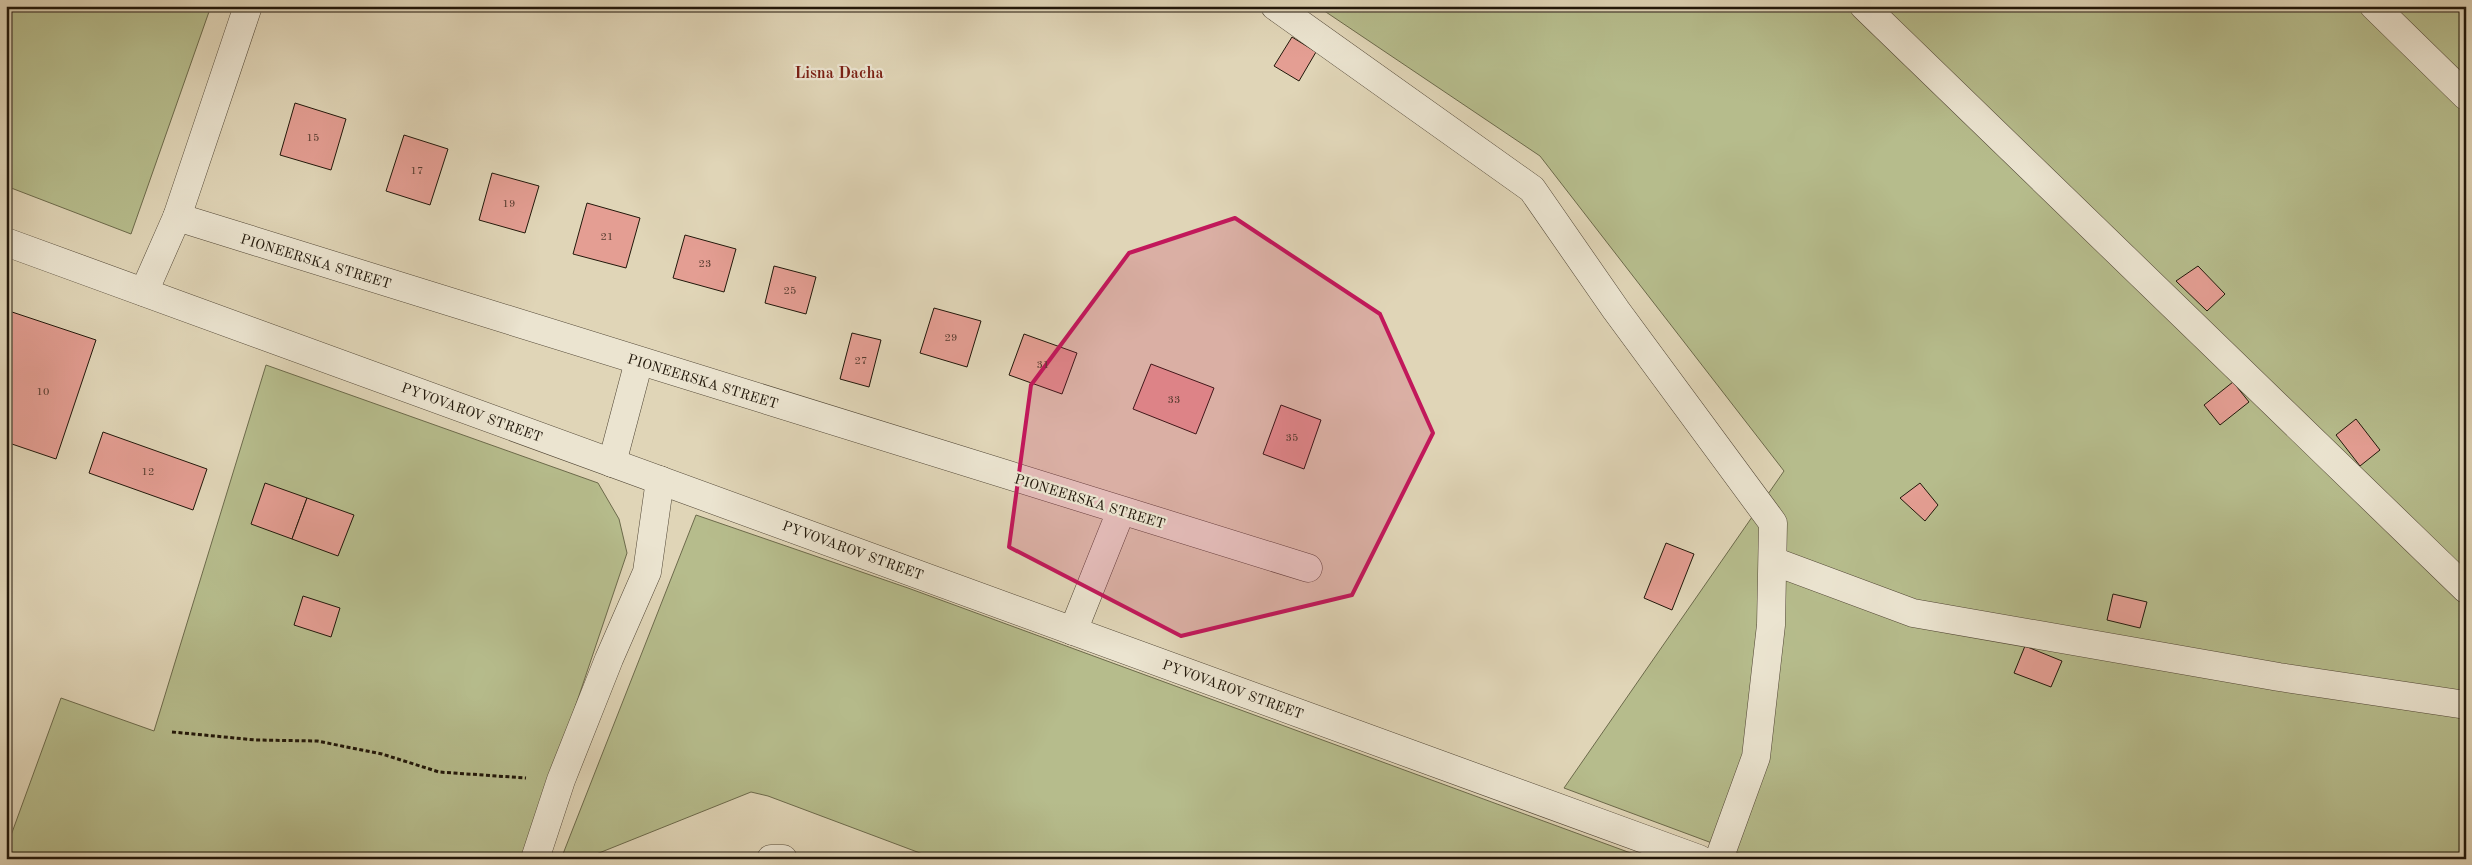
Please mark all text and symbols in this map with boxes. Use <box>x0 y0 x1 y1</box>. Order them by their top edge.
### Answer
district label: Lisna Dacha <box>794 66 884 82</box>
house number: 15 <box>307 133 319 144</box>
house number: 17 <box>411 166 423 177</box>
house number: 19 <box>503 199 515 210</box>
street label: PIONEERSKA STREET <box>239 232 393 292</box>
house number: 21 <box>601 232 613 243</box>
house number: 23 <box>699 259 711 270</box>
house number: 25 <box>784 286 796 297</box>
house number: 29 <box>945 333 957 344</box>
street label: PIONEERSKA STREET <box>626 352 780 412</box>
house number: 27 <box>855 356 867 367</box>
house number: 31 <box>1037 360 1049 371</box>
street label: PYVOVAROV STREET <box>399 381 544 445</box>
house number: 10 <box>37 387 49 398</box>
house number: 33 <box>1168 395 1180 406</box>
house number: 35 <box>1286 433 1298 444</box>
house number: 12 <box>142 467 154 478</box>
street label: PIONEERSKA STREET <box>1013 472 1167 532</box>
street label: PYVOVAROV STREET <box>780 519 925 583</box>
street label: PYVOVAROV STREET <box>1160 658 1305 722</box>

